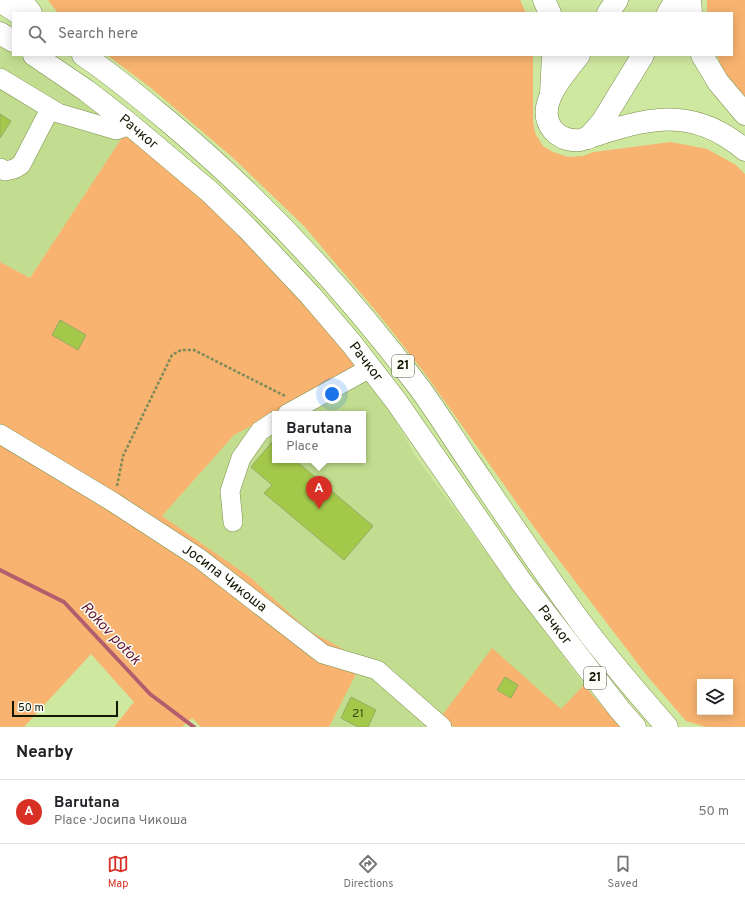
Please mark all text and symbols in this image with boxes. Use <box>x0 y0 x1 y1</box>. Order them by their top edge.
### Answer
search box <box>12 12 733 56</box>
icon: search <box>26 23 48 45</box>
text: Search here <box>58 25 138 44</box>
street label: Рачког <box>116 111 162 153</box>
street label: Рачког <box>345 339 387 385</box>
road number: 21 <box>392 355 414 377</box>
your location <box>322 384 342 404</box>
popup <box>272 411 366 463</box>
text: Barutana <box>286 420 352 439</box>
text: Place <box>286 439 318 455</box>
pin: A <box>306 476 332 509</box>
street label: Јосипа Чикоша <box>179 541 270 616</box>
water label: Rokov potok <box>76 598 144 670</box>
street label: Рачког <box>534 602 575 649</box>
road number: 21 <box>584 667 606 689</box>
map controls <box>697 679 733 715</box>
button: layers <box>697 679 733 715</box>
scale bar <box>12 699 118 718</box>
text: 50 m <box>18 701 44 715</box>
house number: 21 <box>352 706 364 722</box>
text: Nearby <box>16 742 73 764</box>
text: Barutana <box>54 794 120 813</box>
text: A <box>24 804 34 820</box>
text: 50 m <box>699 804 729 820</box>
text: Place · Јосипа Чикоша <box>54 813 187 829</box>
tab: Map <box>107 853 129 891</box>
tab: Directions <box>343 853 393 891</box>
tab: Saved <box>608 853 638 891</box>

